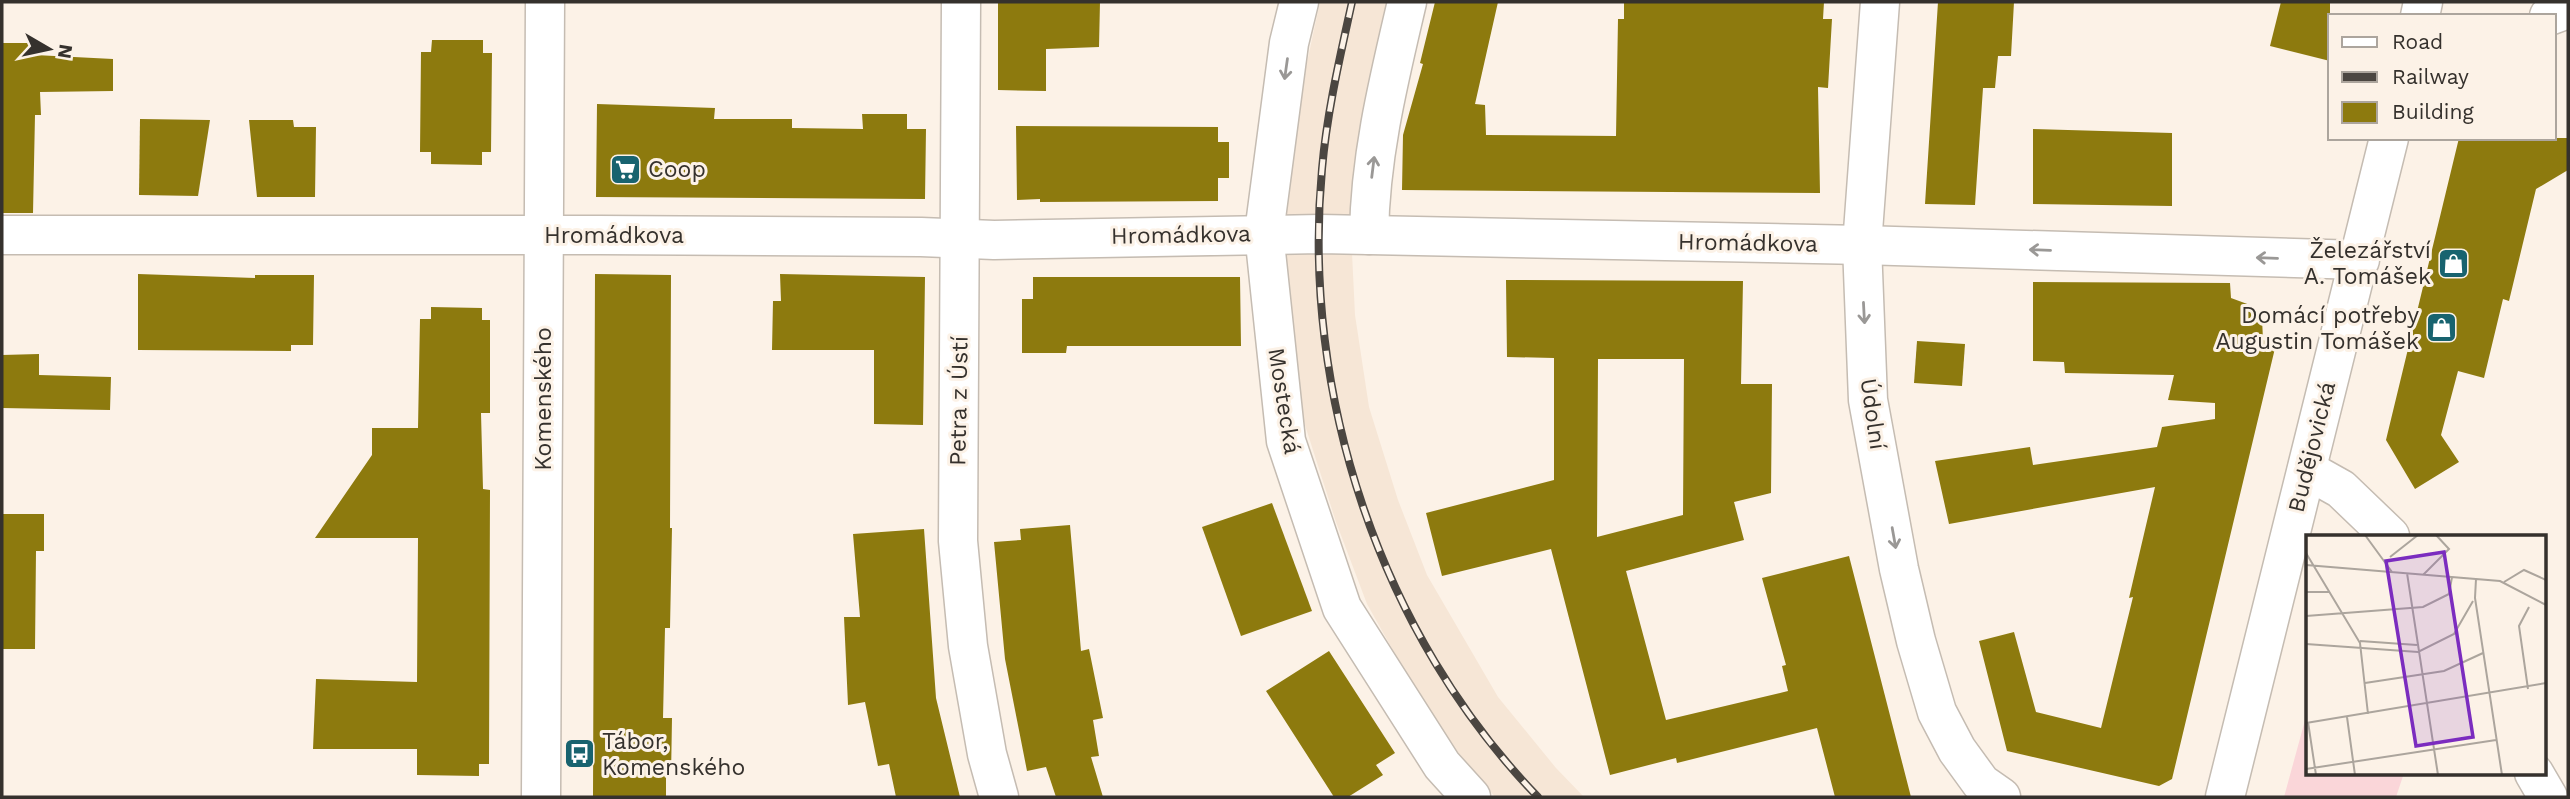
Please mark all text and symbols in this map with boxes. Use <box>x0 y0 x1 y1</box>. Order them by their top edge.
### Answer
north arrow <box>14 14 84 84</box>
legend <box>2328 14 2556 140</box>
text: Road <box>2392 29 2443 54</box>
text: N <box>53 43 78 60</box>
one-way arrow <box>1279 57 1292 80</box>
text: Railway <box>2392 64 2469 89</box>
text: Building <box>2392 99 2474 124</box>
supermarket icon: Coop <box>608 152 642 186</box>
place label: Coop <box>648 156 706 183</box>
one-way arrow <box>1367 156 1380 179</box>
street label: Hromádkova <box>1111 220 1251 250</box>
street label: Hromádkova <box>544 222 684 249</box>
street label: Hromádkova <box>1678 228 1818 258</box>
place label: Železářství A. Tomášek <box>2304 237 2431 290</box>
one-way arrow <box>2028 244 2051 257</box>
shop icon: Železářství A. Tomášek <box>2437 246 2471 280</box>
one-way arrow <box>2256 251 2279 264</box>
one-way arrow <box>1857 301 1870 324</box>
place label: Domácí potřeby Augustin Tomášek <box>2216 302 2419 355</box>
shop icon: Domácí potřeby Augustin Tomášek <box>2425 311 2459 345</box>
street label: Komenského <box>530 327 557 471</box>
street label: Petra z Ústí <box>944 336 974 466</box>
street label: Mostecká <box>1262 346 1306 456</box>
street label: Údolní <box>1855 377 1891 451</box>
street label: Budějovická <box>2283 379 2341 515</box>
one-way arrow <box>1887 526 1901 549</box>
inset map <box>2306 535 2546 774</box>
place label: Tábor, Komenského <box>602 728 745 781</box>
bus stop icon: Tábor, Komenského <box>562 737 596 771</box>

